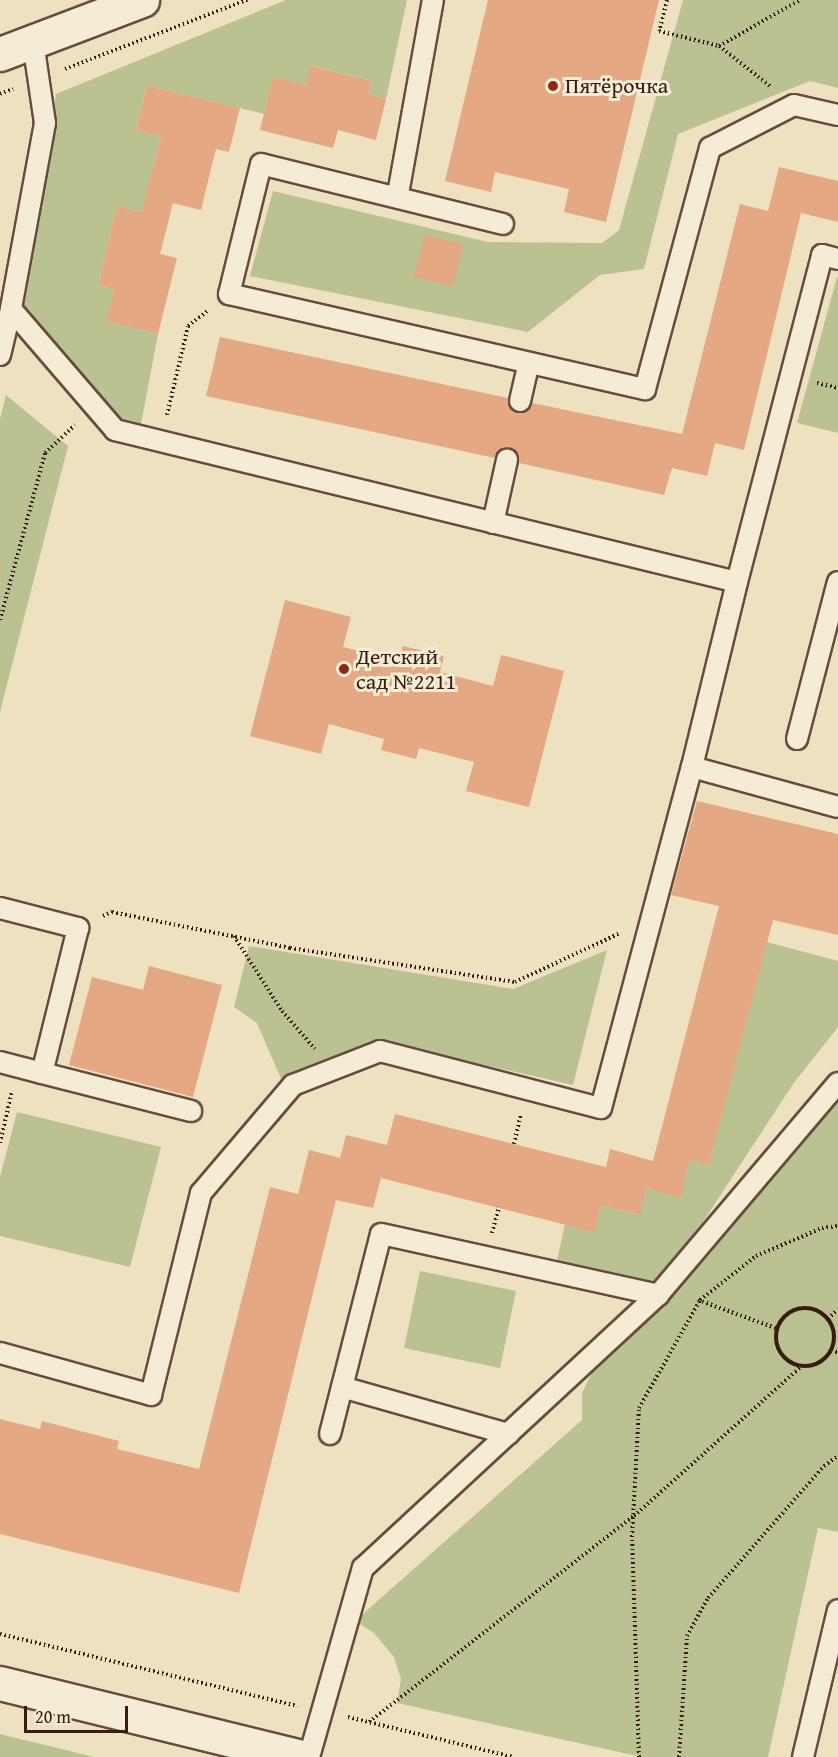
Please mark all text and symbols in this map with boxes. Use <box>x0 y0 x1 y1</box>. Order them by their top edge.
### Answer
place label: Пятёрочка <box>565 73 668 99</box>
marker: Пятёрочка <box>546 79 560 93</box>
place label: Детский сад №2211 <box>356 643 456 694</box>
marker: Детский сад №2211 <box>337 662 351 676</box>
scale bar <box>27 1694 130 1732</box>
text: 20 m <box>35 1703 71 1730</box>

